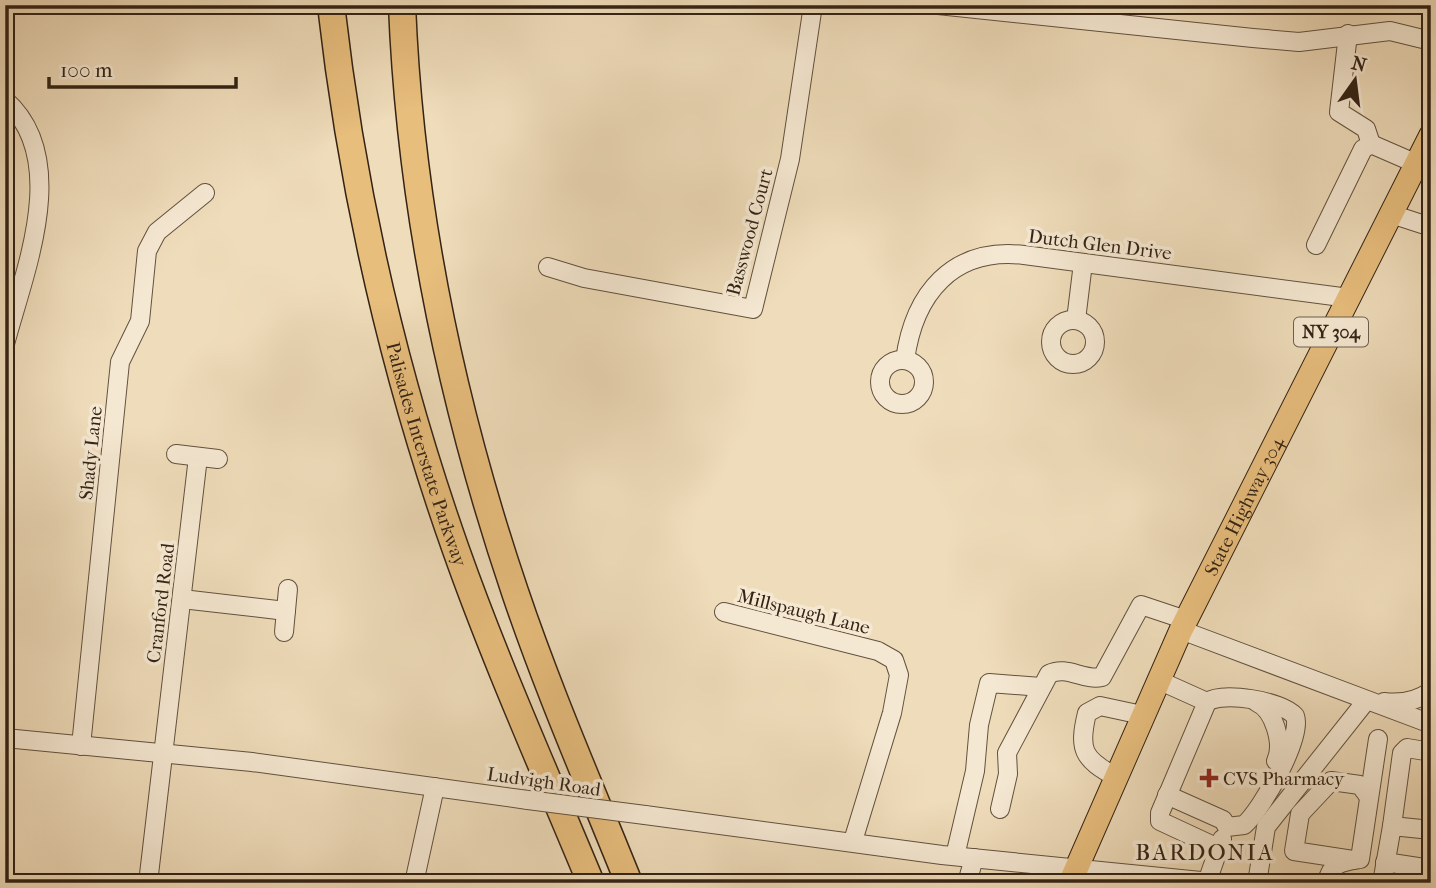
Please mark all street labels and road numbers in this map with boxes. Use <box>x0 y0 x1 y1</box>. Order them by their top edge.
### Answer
street label: Basswood Court <box>722 166 778 298</box>
street label: Dutch Glen Drive <box>1027 225 1173 265</box>
road number: NY 304 <box>1294 318 1368 346</box>
street label: Palisades Interstate Parkway <box>381 340 471 570</box>
street label: Shady Lane <box>75 405 107 501</box>
street label: State Highway 304 <box>1200 433 1289 580</box>
street label: Cranford Road <box>143 541 179 664</box>
street label: Millspaugh Lane <box>735 585 872 639</box>
street label: Ludvigh Road <box>486 763 603 801</box>

